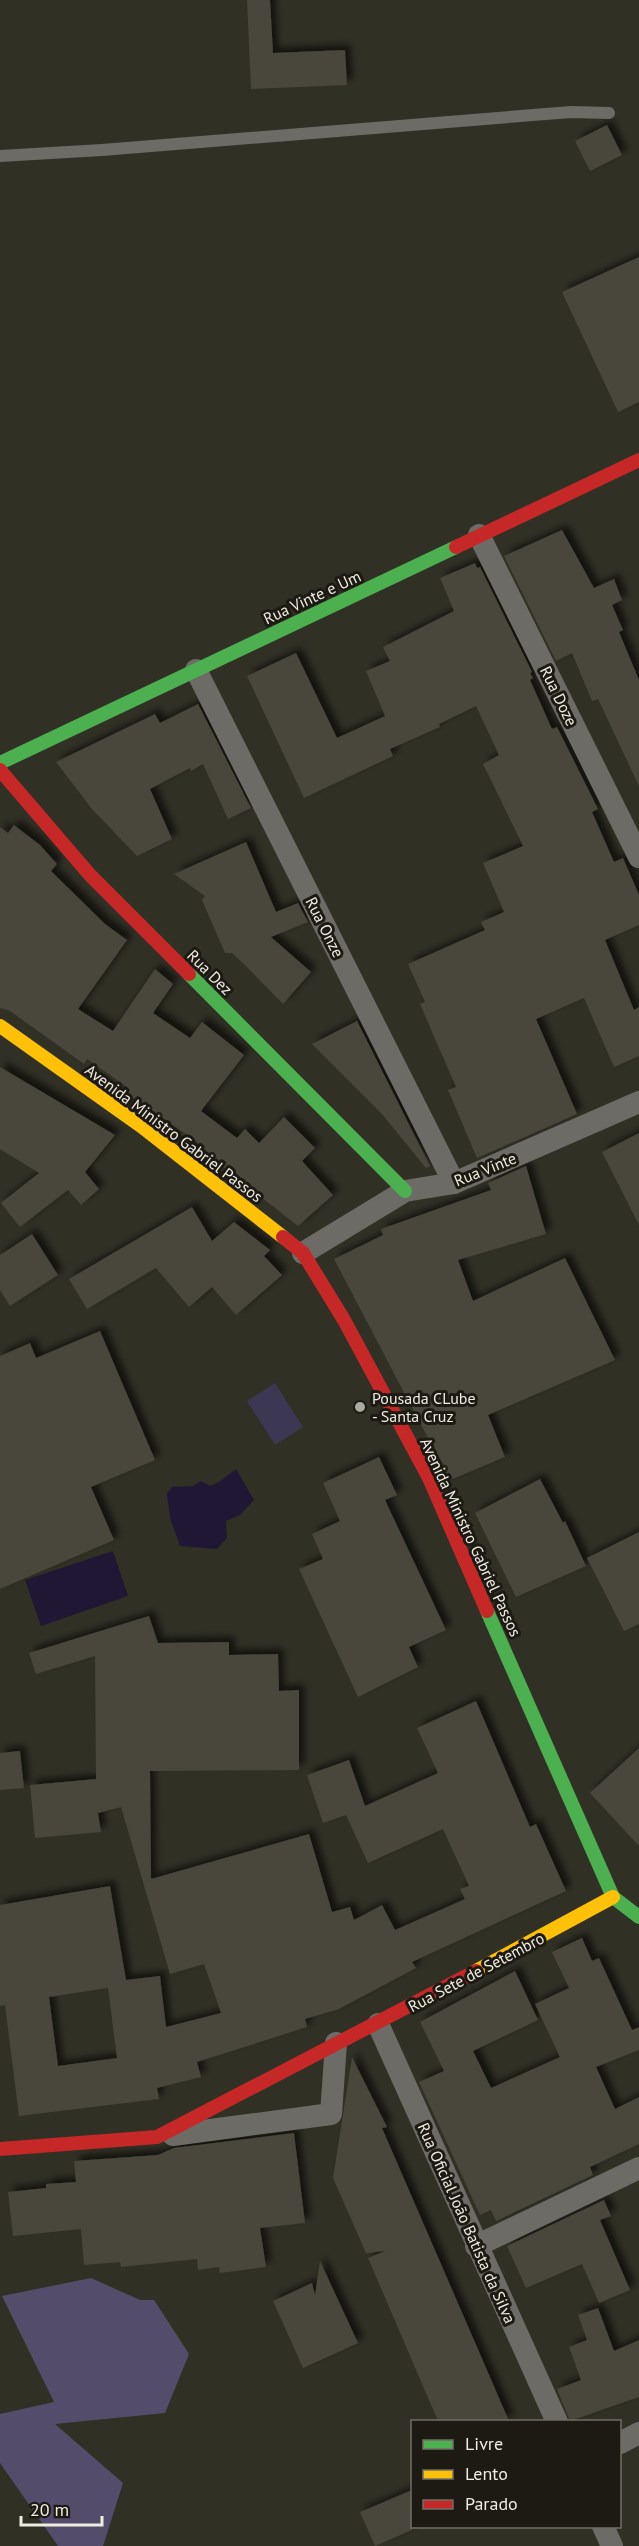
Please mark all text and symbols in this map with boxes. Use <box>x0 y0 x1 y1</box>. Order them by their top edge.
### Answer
street label: Rua Vinte e Um <box>260 566 364 628</box>
street label: Rua Doze <box>536 663 582 729</box>
street label: Rua Onze <box>301 894 349 960</box>
street label: Rua Dez <box>183 945 237 999</box>
street label: Avenida Ministro Gabriel Passos <box>81 1060 267 1206</box>
street label: Rua Vinte <box>451 1148 519 1190</box>
place label: Pousada CLube - Santa Cruz <box>372 1388 476 1426</box>
marker: Pousada CLube - Santa Cruz <box>353 1400 367 1414</box>
street label: Avenida Ministro Gabriel Passos <box>416 1434 526 1640</box>
street label: Rua Sete de Setembro <box>405 1928 547 2016</box>
street label: Rua Oficial João Batista da Silva <box>414 2120 520 2326</box>
legend <box>411 2420 621 2528</box>
text: Livre <box>465 2432 503 2455</box>
text: Lento <box>465 2462 508 2485</box>
scale bar <box>21 2489 102 2527</box>
text: Parado <box>465 2492 518 2515</box>
text: 20 m <box>30 2498 69 2521</box>

